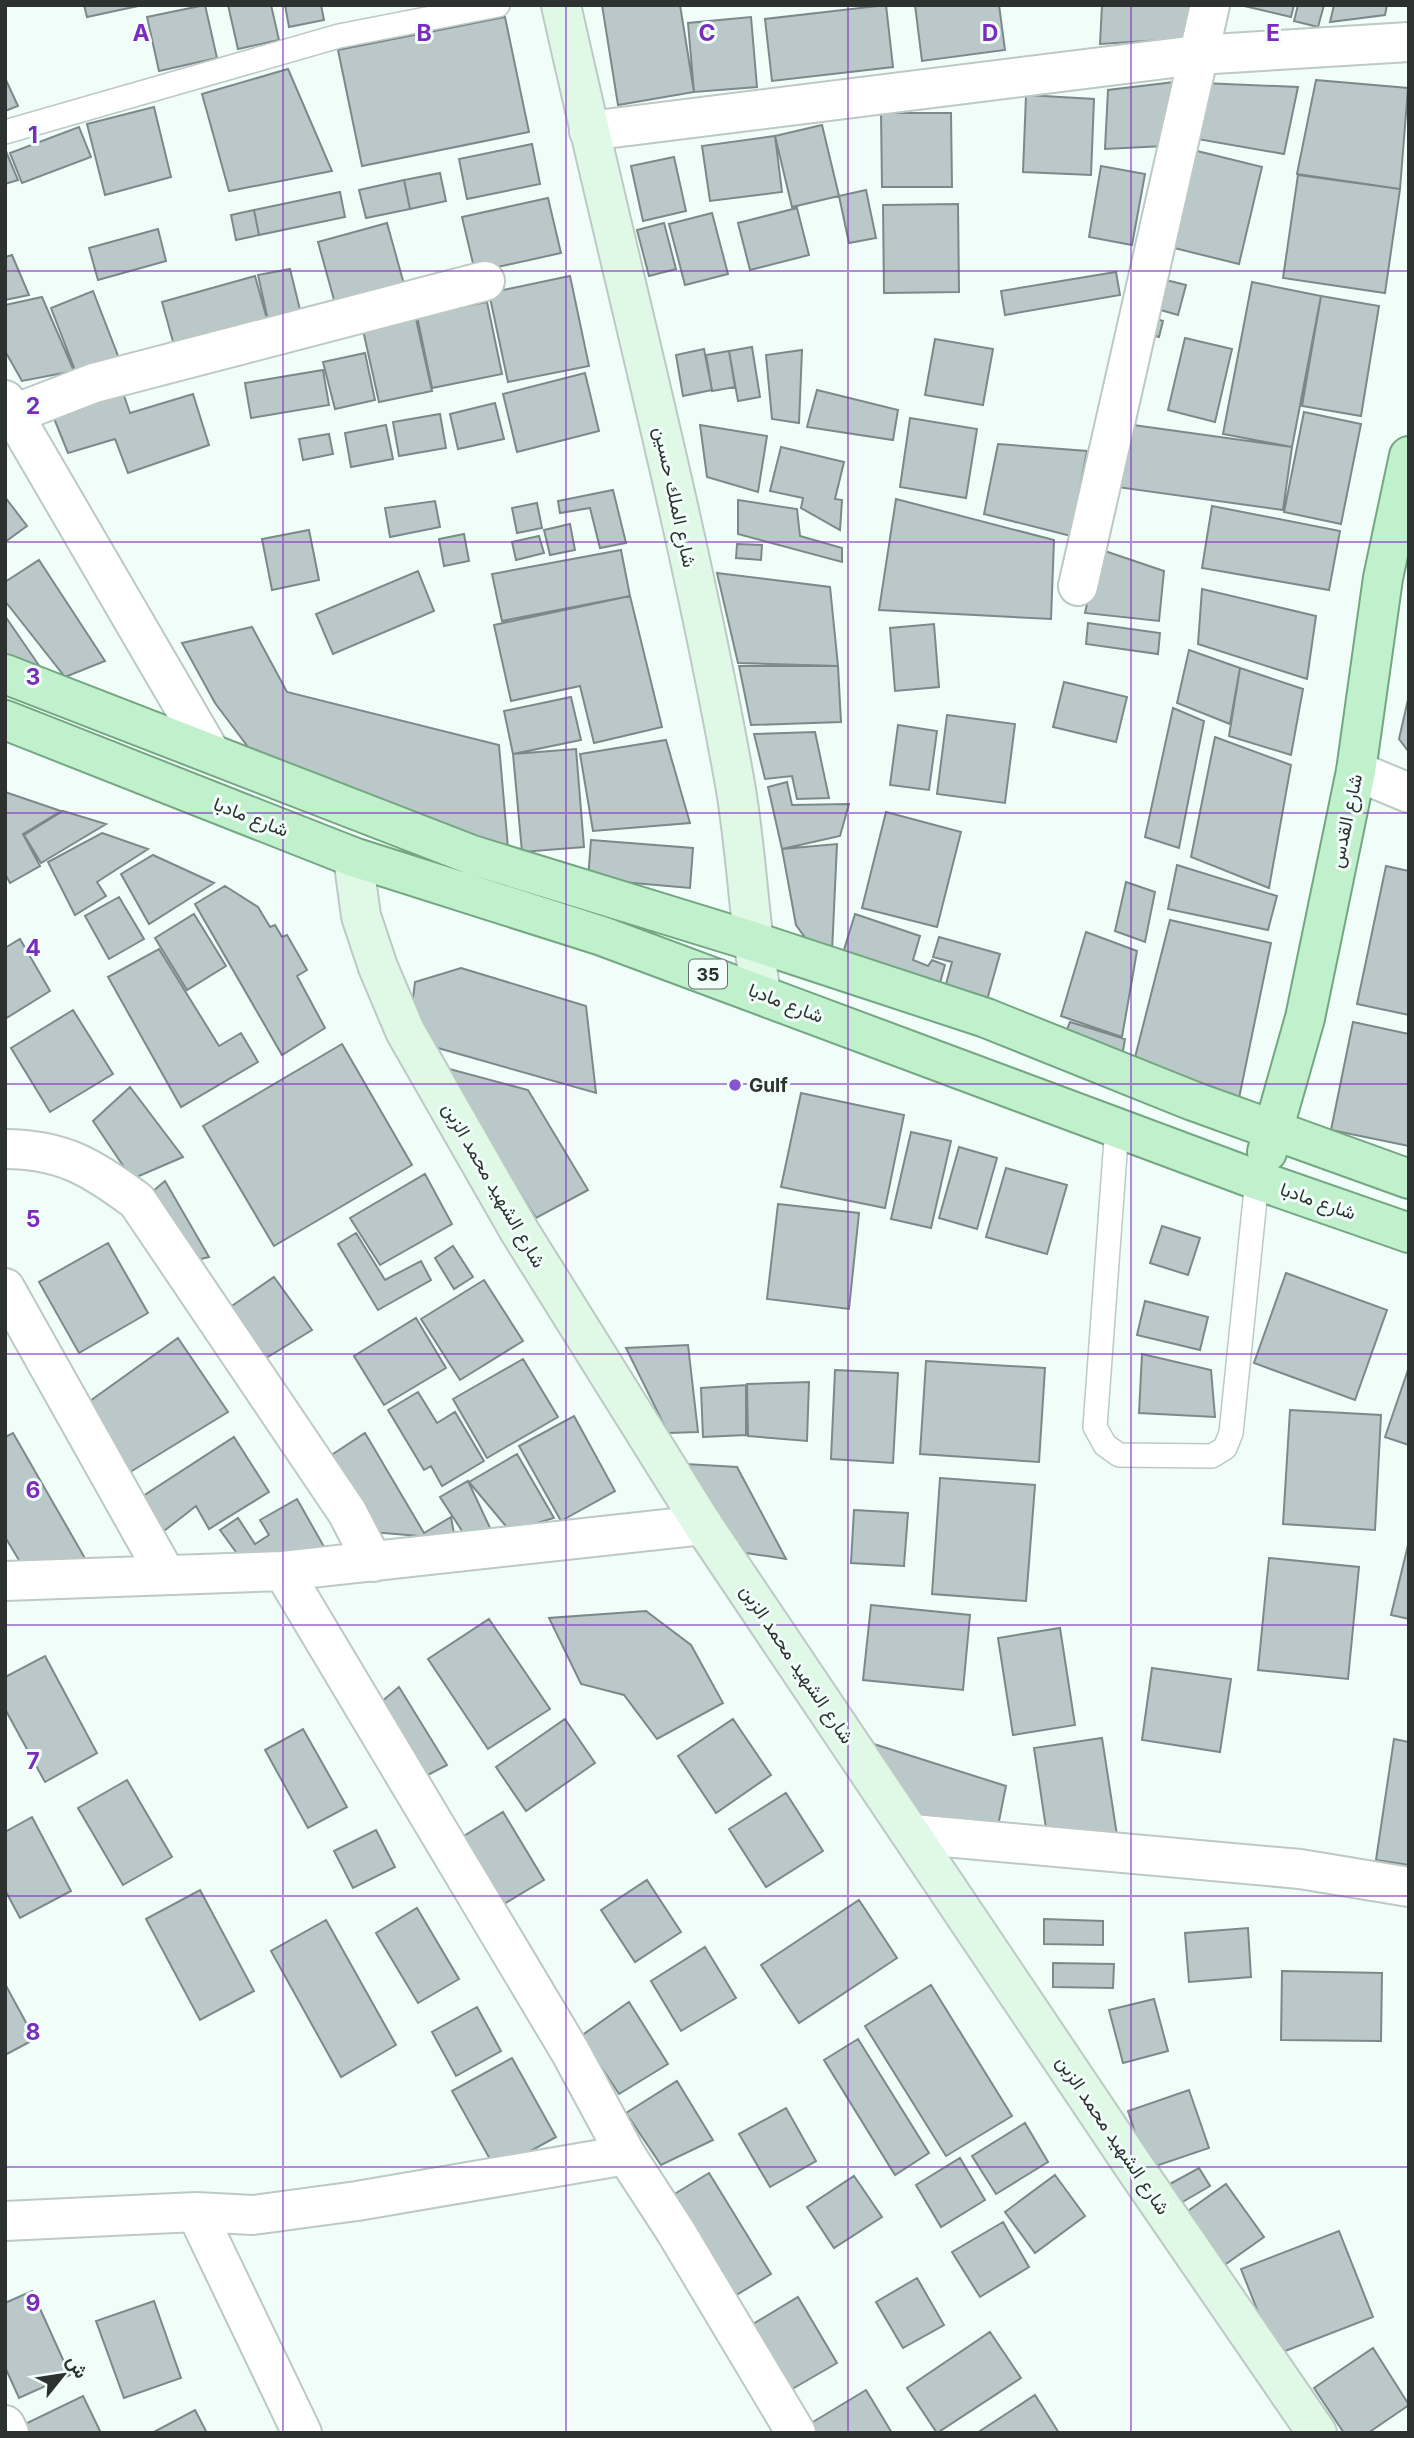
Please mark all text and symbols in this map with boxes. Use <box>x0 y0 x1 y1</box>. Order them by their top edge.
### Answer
text: A <box>132 19 150 47</box>
text: B <box>416 19 432 47</box>
text: C <box>698 19 716 47</box>
text: D <box>982 19 998 47</box>
text: E <box>1266 19 1280 47</box>
text: 1 <box>28 121 38 149</box>
text: 2 <box>26 392 40 420</box>
street label: شارع الملك حسين <box>648 425 701 570</box>
text: 3 <box>26 663 40 691</box>
street label: شارع القدس <box>1325 772 1368 870</box>
street label: شارع مادبا <box>210 792 292 843</box>
text: 4 <box>25 934 41 962</box>
road number: 35 <box>689 959 727 988</box>
street label: شارع مادبا <box>745 978 827 1029</box>
place label: Gulf <box>749 1074 788 1097</box>
marker: Gulf <box>727 1077 743 1093</box>
street label: شارع الشهيد محمد الزبن <box>436 1098 551 1272</box>
street label: شارع مادبا <box>1277 1177 1359 1226</box>
text: 5 <box>26 1205 40 1233</box>
text: 6 <box>26 1476 40 1504</box>
street label: شارع الشهيد محمد الزبن <box>734 1580 859 1748</box>
text: 7 <box>26 1747 40 1775</box>
text: 8 <box>26 2018 40 2046</box>
street label: شارع الشهيد محمد الزبن <box>1050 2051 1175 2219</box>
text: 9 <box>26 2289 40 2317</box>
north arrow <box>28 2340 98 2410</box>
text: ش <box>62 2351 93 2383</box>

